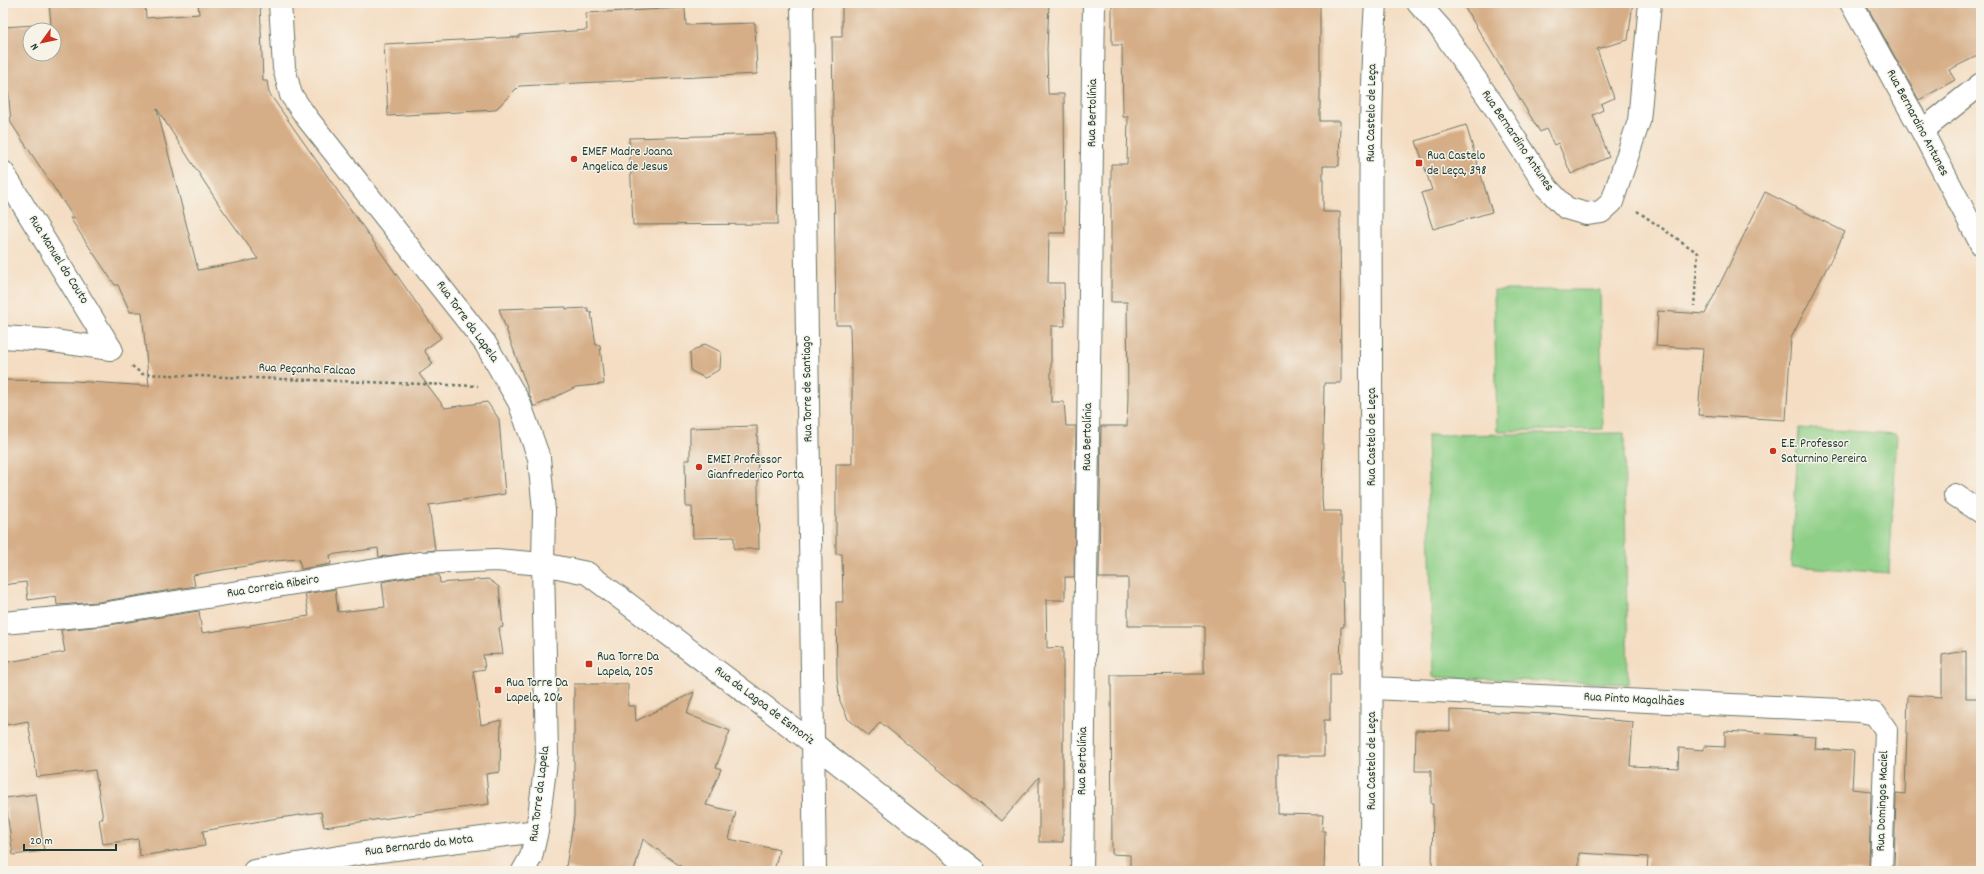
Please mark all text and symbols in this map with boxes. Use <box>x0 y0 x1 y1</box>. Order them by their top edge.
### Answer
north arrow <box>22 22 62 62</box>
text: N <box>27 39 43 53</box>
street label: Rua Castelo de Leça <box>1362 63 1382 162</box>
street label: Rua Bernardino Antunes <box>1881 66 1953 180</box>
street label: Rua Bertolínia <box>1083 78 1103 147</box>
street label: Rua Bernardino Antunes <box>1476 87 1558 195</box>
place label: EMEF Madre Joana Angelica de Jesus <box>582 143 673 177</box>
place label: Rua Castelo de Leça, 398 <box>1427 147 1487 181</box>
marker: EMEF Madre Joana Angelica de Jesus <box>569 154 579 164</box>
marker: Rua Castelo de Leça, 398 <box>1414 158 1424 168</box>
street label: Rua Manuel do Couto <box>23 212 93 308</box>
street label: Rua Torre da Lapela <box>431 277 504 367</box>
street label: Rua Torre de Santiago <box>798 335 818 442</box>
street label: Rua Peçanha Falcao <box>258 359 356 381</box>
street label: Rua Castelo de Leça <box>1363 387 1382 486</box>
street label: Rua Bertolínia <box>1078 402 1098 471</box>
place label: E.E. Professor Saturnino Pereira <box>1781 435 1868 469</box>
marker: E.E. Professor Saturnino Pereira <box>1768 446 1778 456</box>
place label: EMEI Professor Gianfrederico Porta <box>707 451 804 485</box>
marker: EMEI Professor Gianfrederico Porta <box>694 462 704 472</box>
street label: Rua Correia Ribeiro <box>226 570 321 604</box>
place label: Rua Torre Da Lapela, 205 <box>597 648 660 682</box>
marker: Rua Torre Da Lapela, 205 <box>584 659 594 669</box>
street label: Rua da Lagoa de Esmoriz <box>710 662 818 750</box>
place label: Rua Torre Da Lapela, 206 <box>506 674 569 708</box>
marker: Rua Torre Da Lapela, 206 <box>493 685 503 695</box>
street label: Rua Pinto Magalhães <box>1583 688 1685 712</box>
street label: Rua Castelo de Leça <box>1363 711 1382 810</box>
street label: Rua Bertolínia <box>1073 726 1093 795</box>
street label: Rua Torre da Lapela <box>525 744 555 843</box>
street label: Rua Domingos Maciel <box>1872 750 1894 852</box>
scale bar <box>24 826 116 852</box>
street label: Rua Bernardo da Mota <box>364 830 475 862</box>
text: 20 m <box>30 833 53 850</box>

